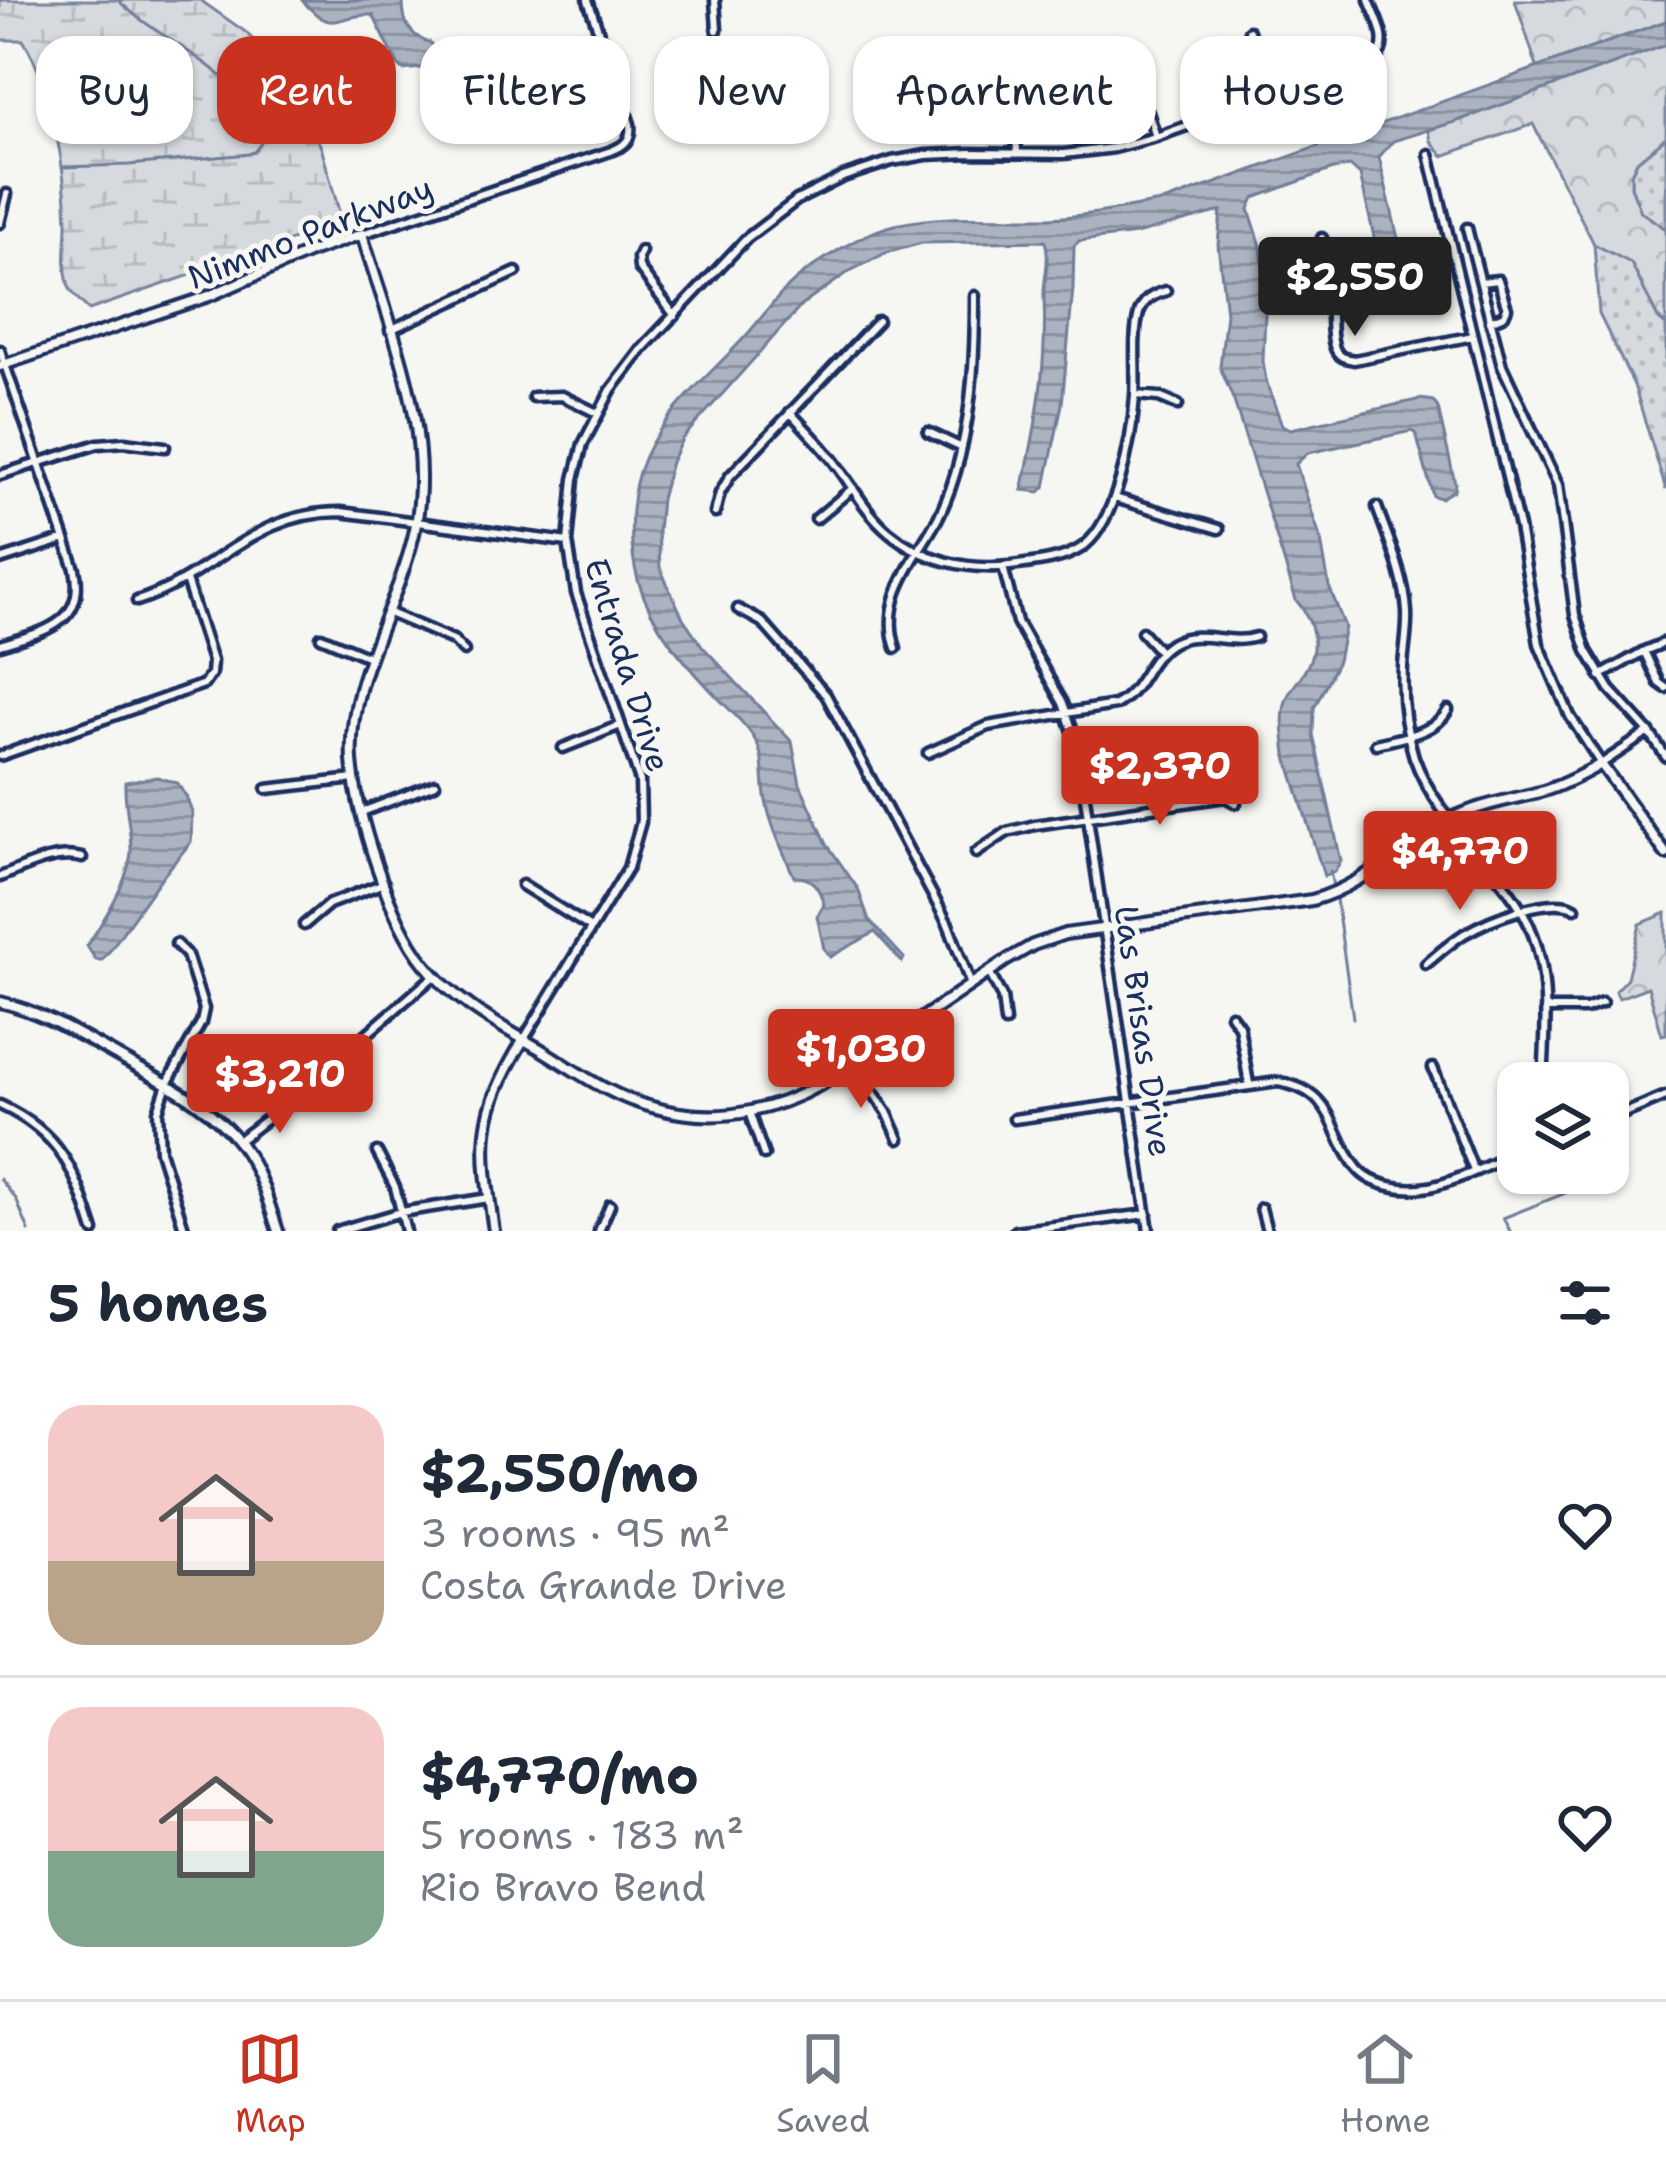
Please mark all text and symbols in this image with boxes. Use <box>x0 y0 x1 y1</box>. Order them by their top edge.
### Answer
chip: Buy <box>36 36 193 144</box>
chip: Rent <box>217 36 396 144</box>
chip: Filters <box>420 36 630 144</box>
chip: New <box>654 36 829 144</box>
chip: Apartment <box>853 36 1156 144</box>
chip: House <box>1180 36 1387 144</box>
street label: Nimmo Parkway <box>181 165 439 300</box>
pin: $2,550 <box>1257 237 1453 339</box>
text: $2,550 <box>1285 250 1425 302</box>
street label: Entrada Drive <box>574 553 681 777</box>
pin: $2,370 <box>1062 726 1258 828</box>
text: $2,370 <box>1088 739 1232 791</box>
pin: $4,770 <box>1362 811 1558 913</box>
text: $4,770 <box>1390 824 1530 876</box>
street label: Las Brisas Drive <box>1104 903 1183 1160</box>
pin: $1,030 <box>763 1009 959 1111</box>
text: $1,030 <box>795 1022 927 1074</box>
pin: $3,210 <box>182 1034 378 1136</box>
text: $3,210 <box>214 1047 346 1099</box>
map controls <box>1497 1062 1629 1194</box>
button: layers <box>1497 1062 1629 1194</box>
text: 5 homes <box>48 1269 268 1337</box>
icon: filters <box>1552 1270 1618 1336</box>
text: $2,550/mo <box>420 1439 699 1507</box>
icon: home <box>144 1453 288 1597</box>
icon: heart <box>1552 1492 1618 1558</box>
text: 3 rooms · 95 m² <box>420 1507 730 1559</box>
text: Costa Grande Drive <box>420 1559 787 1611</box>
text: $4,770/mo <box>420 1741 699 1809</box>
icon: home <box>144 1755 288 1899</box>
icon: heart <box>1552 1794 1618 1860</box>
text: 5 rooms · 183 m² <box>420 1809 744 1861</box>
text: Rio Bravo Bend <box>420 1861 706 1913</box>
tab: Map <box>235 2026 306 2143</box>
tab: Saved <box>776 2026 870 2143</box>
tab: Home <box>1340 2026 1431 2143</box>

